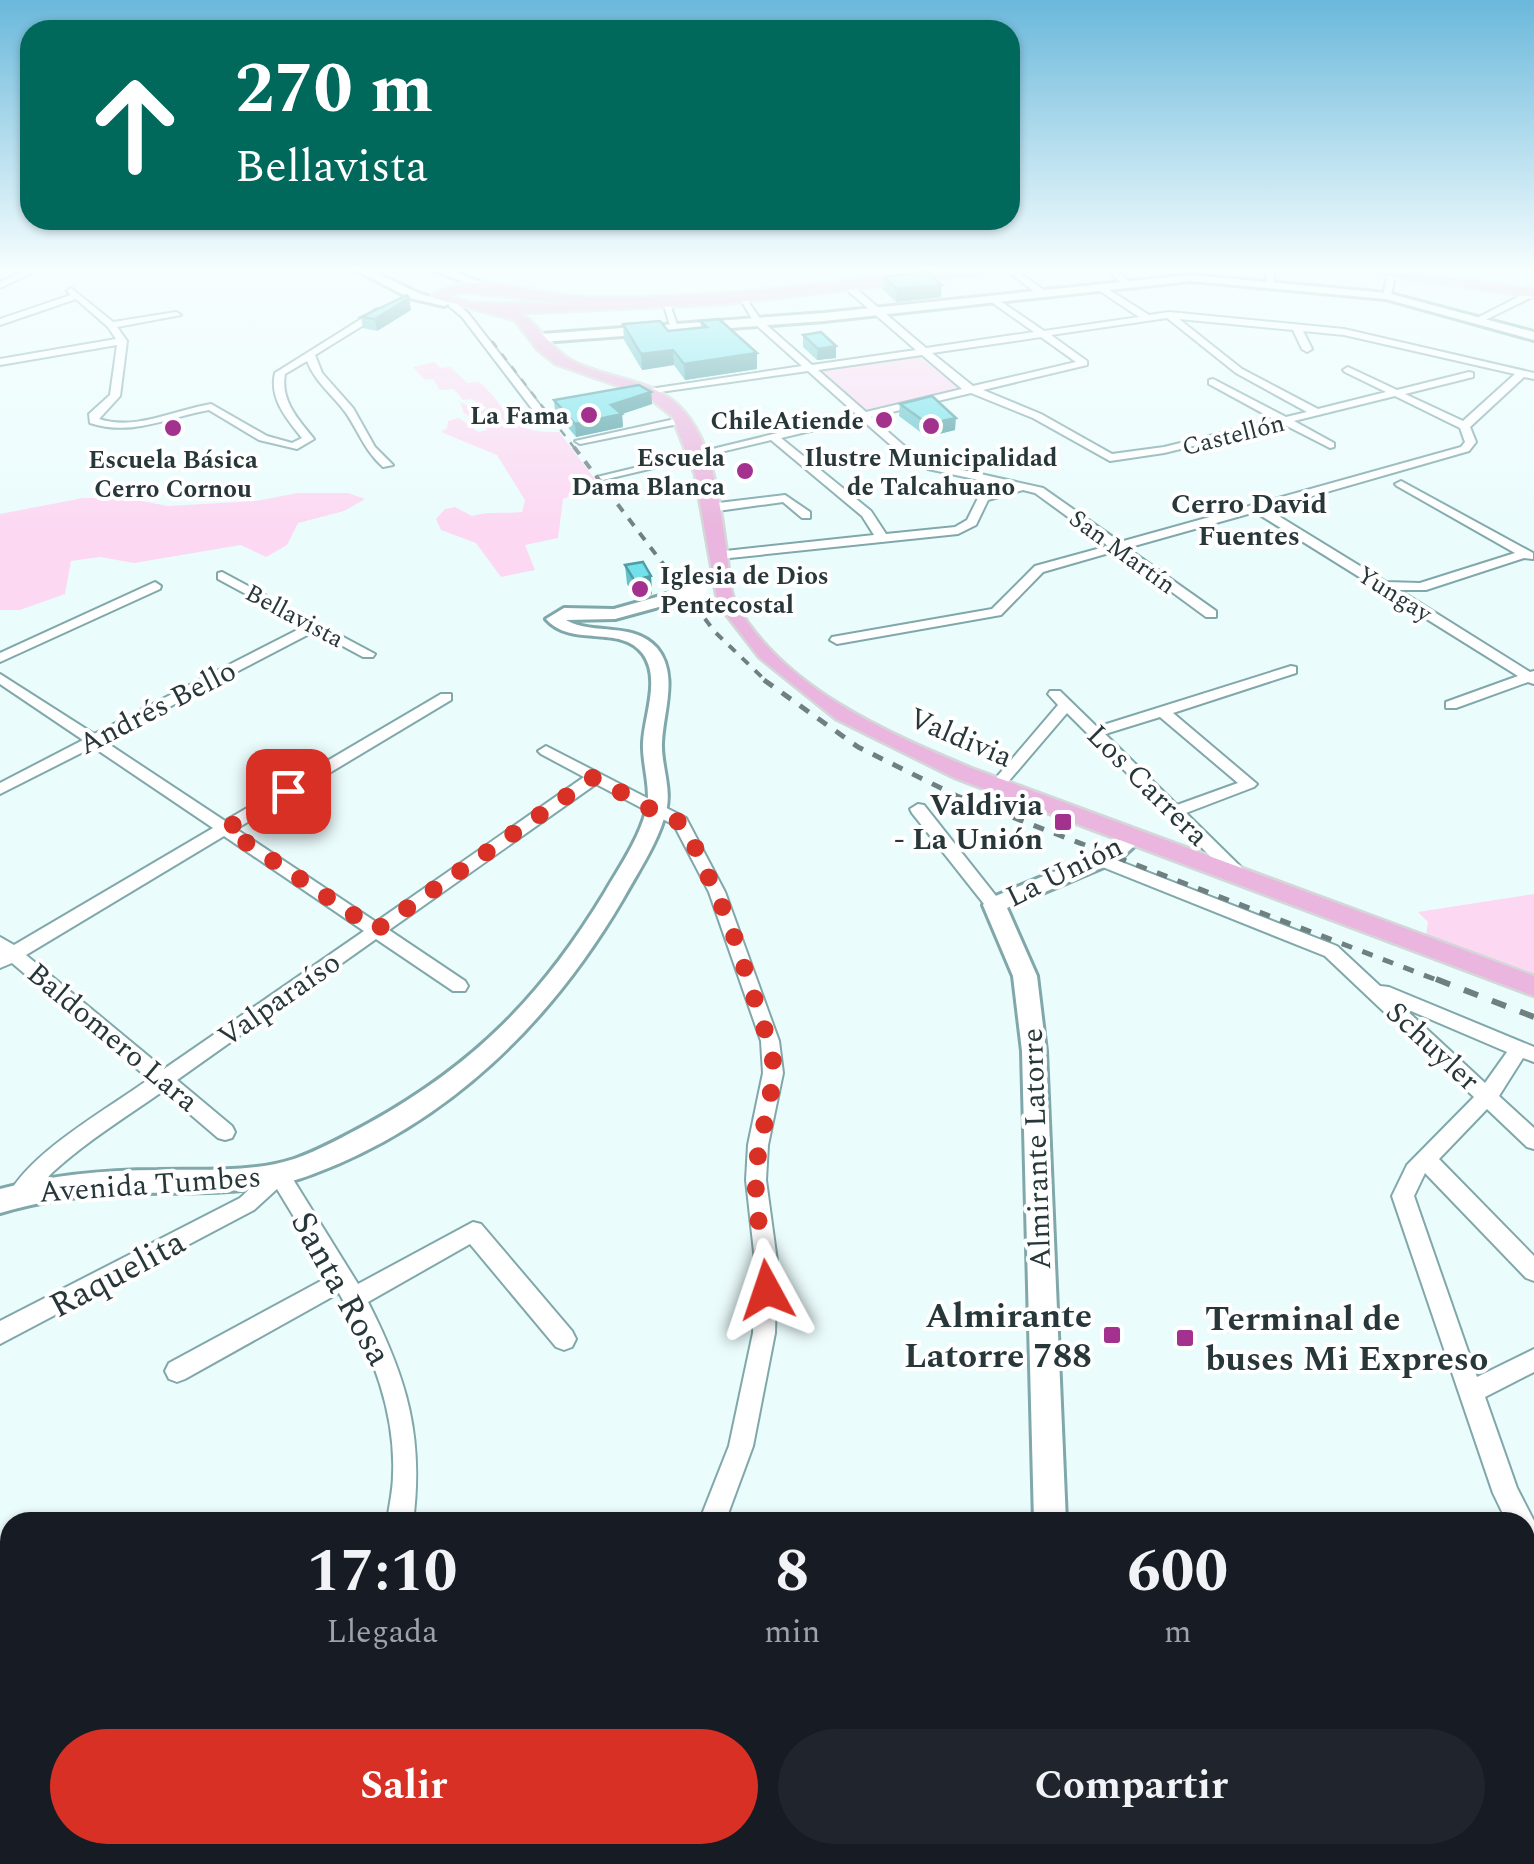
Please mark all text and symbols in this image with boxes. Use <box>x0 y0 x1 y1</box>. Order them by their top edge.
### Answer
text: 270 m <box>235 37 433 143</box>
icon: ahead <box>70 60 200 190</box>
text: Bellavista <box>235 133 428 202</box>
place label: La Fama <box>470 398 569 436</box>
place label: ChileAtiende <box>710 403 864 441</box>
marker: La Fama <box>578 404 600 426</box>
street label: Castellón <box>1178 405 1289 467</box>
marker: ChileAtiende <box>873 409 895 431</box>
marker: Ilustre Municipalidad de Talcahuano <box>920 415 942 437</box>
marker: Escuela Básica Cerro Cornou <box>162 417 184 439</box>
place label: Escuela Dama Blanca <box>571 440 725 507</box>
place label: Ilustre Municipalidad de Talcahuano <box>805 440 1057 507</box>
place label: Escuela Básica Cerro Cornou <box>88 442 258 509</box>
marker: Escuela Dama Blanca <box>734 460 756 482</box>
district label: Cerro David Fuentes <box>1171 483 1327 558</box>
street label: San Martín <box>1060 501 1183 604</box>
street label: Yungay <box>1349 557 1440 633</box>
place label: Iglesia de Dios Pentecostal <box>660 558 829 625</box>
street label: Bellavista <box>238 575 350 659</box>
marker: Iglesia de Dios Pentecostal <box>629 578 651 600</box>
street label: Andrés Bello <box>70 648 245 767</box>
street label: Valdivia <box>902 696 1020 780</box>
street label: Los Carrera <box>1075 714 1219 858</box>
pin <box>246 749 331 834</box>
icon: arrive <box>261 764 316 819</box>
place label: Valdivia - La Unión <box>894 783 1044 863</box>
marker: Valdivia - La Unión <box>1052 811 1074 833</box>
street label: La Unión <box>998 824 1131 920</box>
street label: Valparaíso <box>209 940 351 1059</box>
street label: Baldomero Lara <box>16 952 209 1124</box>
street label: Schuyler <box>1375 991 1490 1103</box>
street label: Almirante Latorre <box>1010 1027 1064 1271</box>
street label: Avenida Tumbes <box>37 1154 263 1216</box>
street label: Santa Rosa <box>276 1202 405 1376</box>
street label: Raquelita <box>40 1216 195 1332</box>
position arrow <box>715 1238 819 1342</box>
place label: Almirante Latorre 788 <box>904 1290 1092 1383</box>
place label: Terminal de buses Mi Expreso <box>1205 1293 1488 1386</box>
marker: Almirante Latorre 788 <box>1101 1324 1123 1346</box>
marker: Terminal de buses Mi Expreso <box>1174 1327 1196 1349</box>
text: 17:10 <box>307 1526 458 1618</box>
text: 8 <box>776 1526 809 1618</box>
text: 600 <box>1127 1526 1228 1618</box>
text: Llegada <box>326 1608 438 1657</box>
text: min <box>764 1608 820 1657</box>
text: m <box>1164 1608 1191 1657</box>
button: Salir <box>50 1729 758 1844</box>
button: Compartir <box>778 1729 1485 1844</box>

